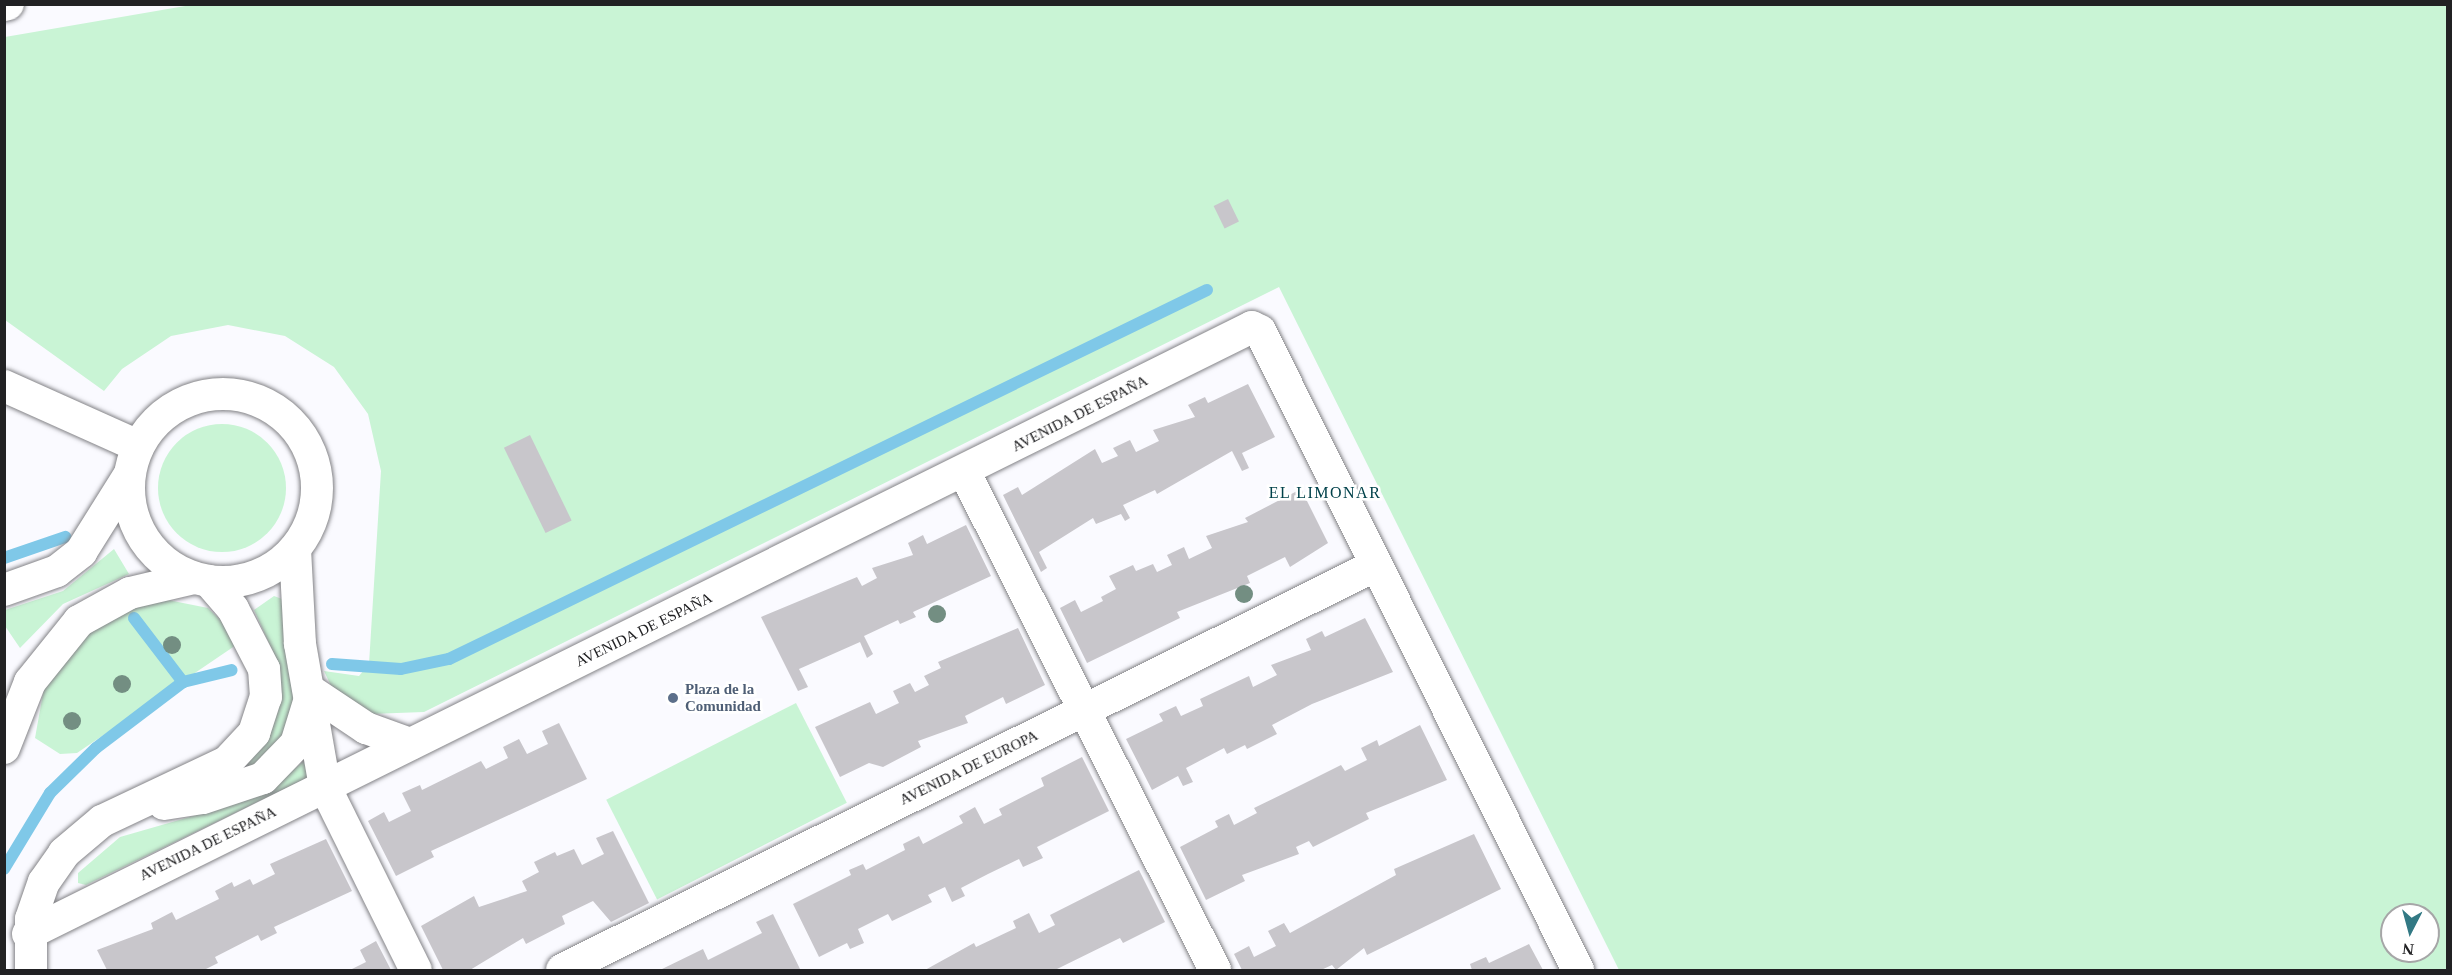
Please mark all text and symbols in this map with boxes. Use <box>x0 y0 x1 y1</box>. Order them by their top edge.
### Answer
street label: AVENIDA DE ESPAÑA <box>1009 372 1151 456</box>
district label: EL LIMONAR <box>1268 483 1382 503</box>
street label: AVENIDA DE ESPAÑA <box>572 589 716 671</box>
place label: Plaza de la Comunidad <box>685 680 761 715</box>
marker: Plaza de la Comunidad <box>666 691 680 705</box>
street label: AVENIDA DE EUROPA <box>897 726 1041 810</box>
street label: AVENIDA DE ESPAÑA <box>136 803 280 885</box>
north arrow <box>2380 903 2440 963</box>
text: N <box>2402 940 2415 958</box>

